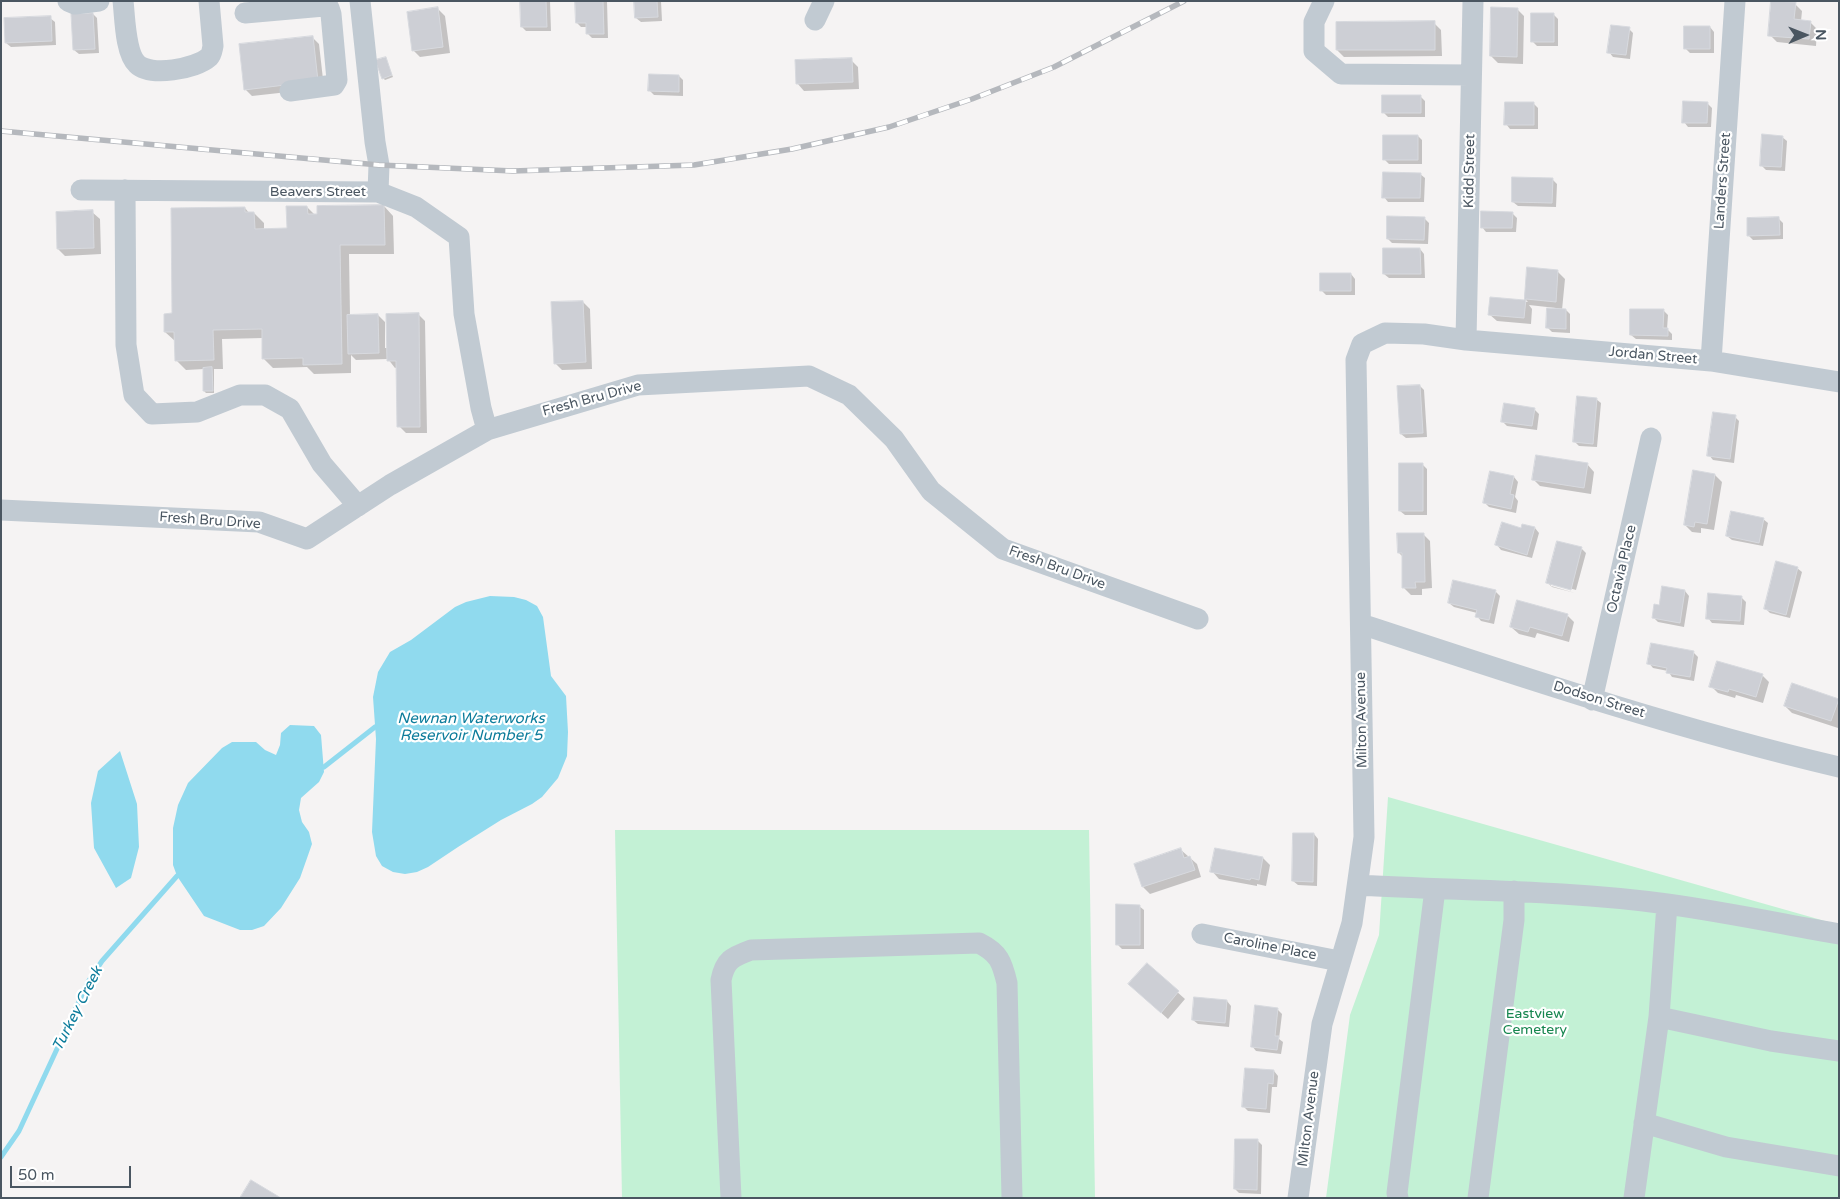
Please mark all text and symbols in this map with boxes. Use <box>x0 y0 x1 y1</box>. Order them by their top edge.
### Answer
north arrow <box>1780 10 1830 60</box>
text: N <box>1812 29 1829 41</box>
street label: Landers Street <box>1711 132 1735 230</box>
street label: Kidd Street <box>1461 134 1479 208</box>
street label: Beavers Street <box>270 184 366 200</box>
street label: Jordan Street <box>1608 344 1698 368</box>
street label: Fresh Bru Drive <box>541 378 643 420</box>
street label: Fresh Bru Drive <box>159 509 261 533</box>
street label: Octavia Place <box>1604 523 1640 615</box>
street label: Fresh Bru Drive <box>1006 543 1108 593</box>
street label: Milton Avenue <box>1353 672 1371 768</box>
street label: Dodson Street <box>1551 678 1647 722</box>
water label: Newnan Waterworks Reservoir Number 5 <box>397 710 545 745</box>
street label: Caroline Place <box>1222 930 1318 964</box>
water label: Turkey Creek <box>49 964 107 1054</box>
park label: Eastview Cemetery <box>1503 1006 1567 1038</box>
street label: Milton Avenue <box>1295 1070 1323 1168</box>
scale bar <box>12 1156 134 1188</box>
text: 50 m <box>18 1166 55 1184</box>

